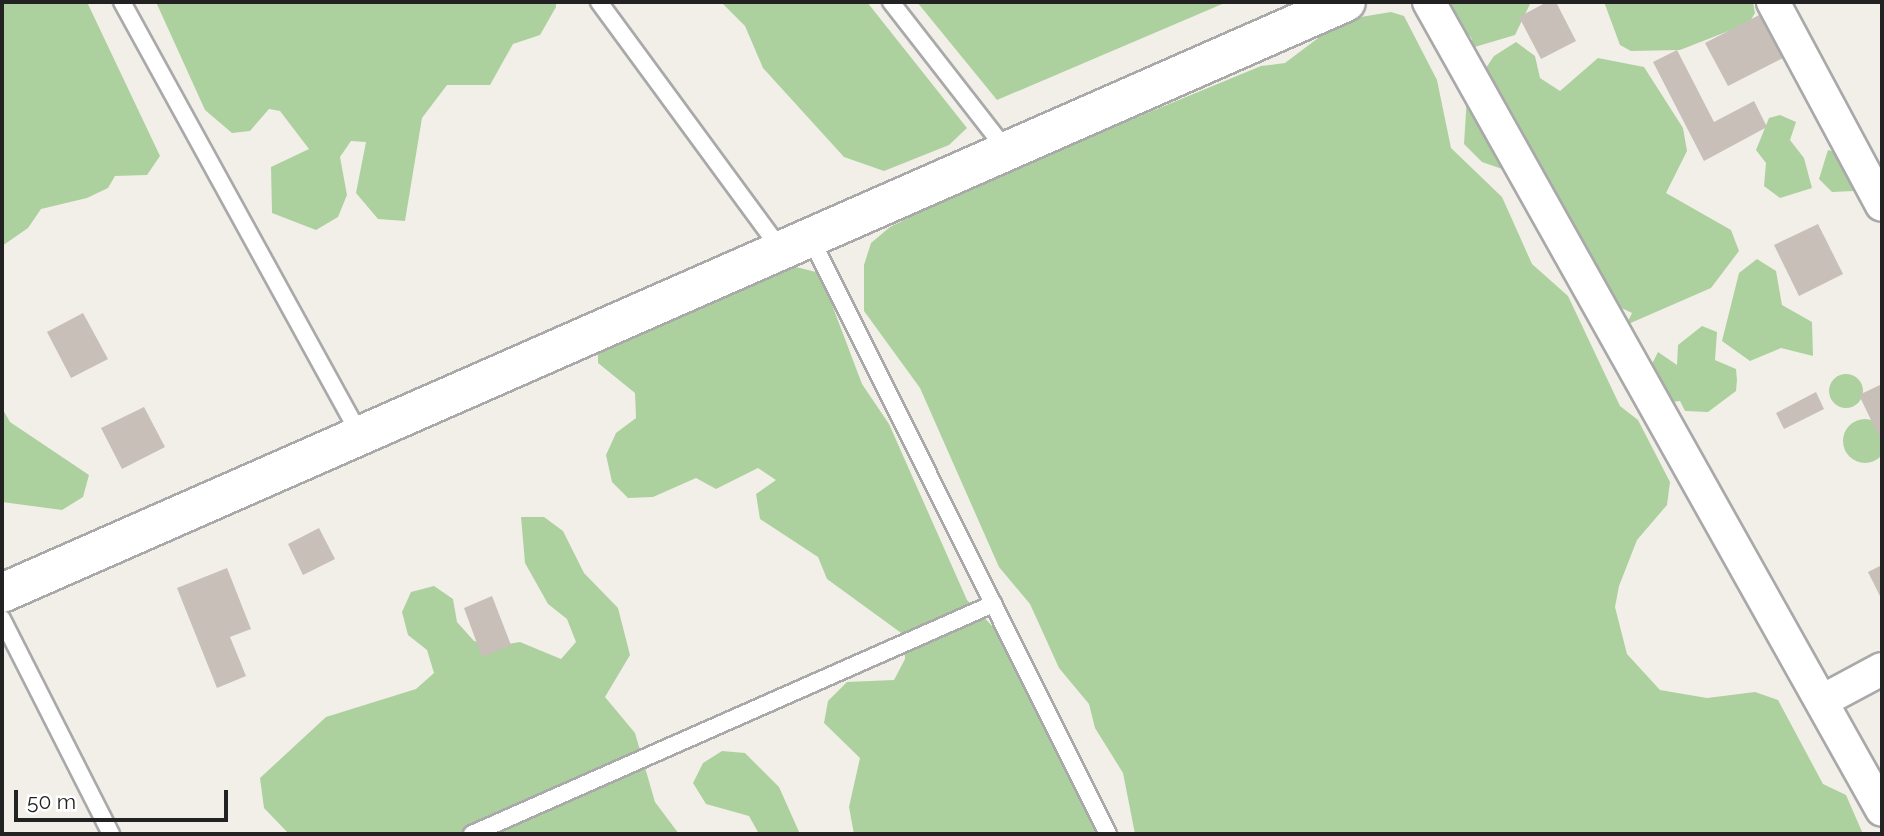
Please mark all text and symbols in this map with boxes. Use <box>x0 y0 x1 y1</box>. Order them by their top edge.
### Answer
scale bar <box>18 776 231 820</box>
text: 50 m <box>27 789 76 814</box>

